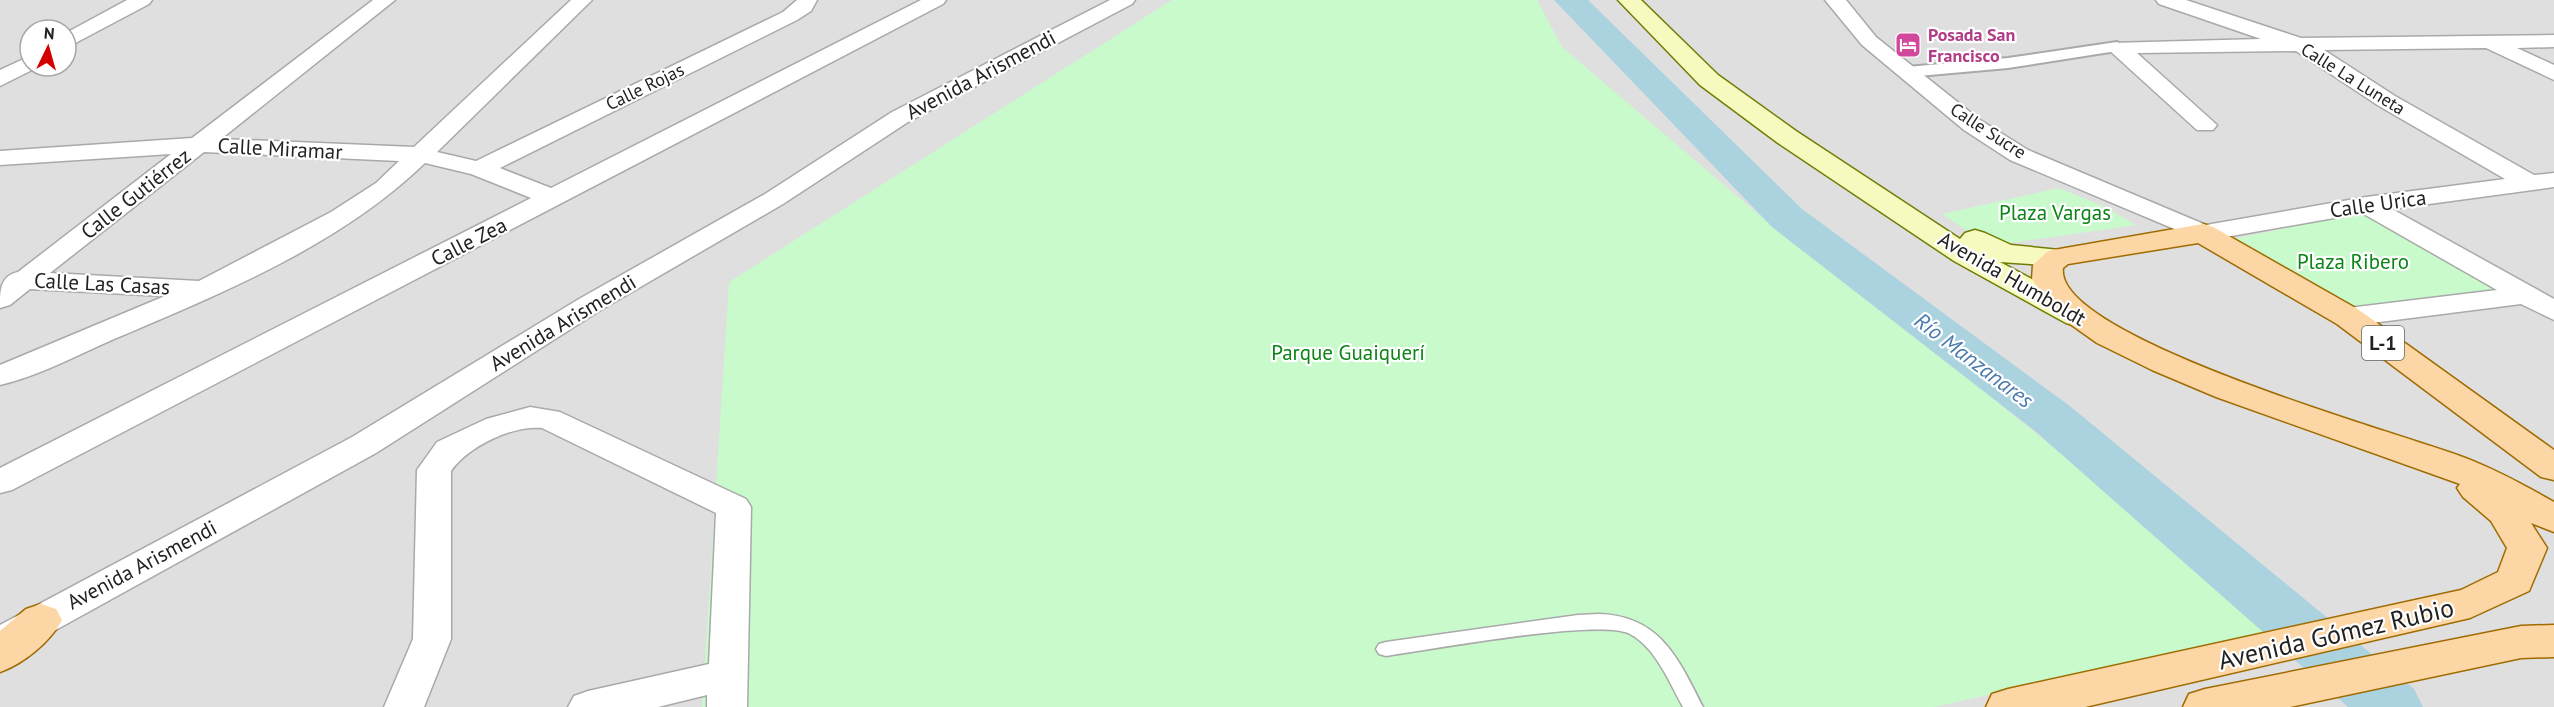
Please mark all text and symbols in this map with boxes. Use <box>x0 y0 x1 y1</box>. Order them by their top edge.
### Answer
north arrow <box>18 18 78 78</box>
text: N <box>43 23 55 43</box>
place label: Posada San Francisco <box>1928 23 2015 67</box>
street label: Avenida Arismendi <box>901 24 1060 125</box>
hotel icon: Posada San Francisco <box>1893 30 1923 60</box>
street label: Calle La Luneta <box>2297 37 2410 120</box>
street label: Calle Rojas <box>602 58 688 115</box>
street label: Calle Sucre <box>1946 98 2031 164</box>
street label: Calle Miramar <box>217 132 343 165</box>
street label: Calle Gutiérrez <box>75 142 196 245</box>
street label: Calle Urica <box>2328 183 2428 224</box>
park label: Plaza Vargas <box>1999 199 2111 226</box>
street label: Calle Zea <box>426 211 511 272</box>
street label: Avenida Humboldt <box>1934 225 2091 332</box>
park label: Plaza Ribero <box>2297 248 2409 275</box>
street label: Calle Las Casas <box>33 266 171 301</box>
street label: Avenida Arismendi <box>485 268 641 377</box>
water label: Río Manzanares <box>1909 306 2039 414</box>
road number: L-1 <box>2362 326 2404 360</box>
park label: Parque Guaiquerí <box>1271 339 1425 366</box>
street label: Avenida Arismendi <box>62 514 221 615</box>
street label: Avenida Gómez Rubio <box>2215 590 2457 677</box>

